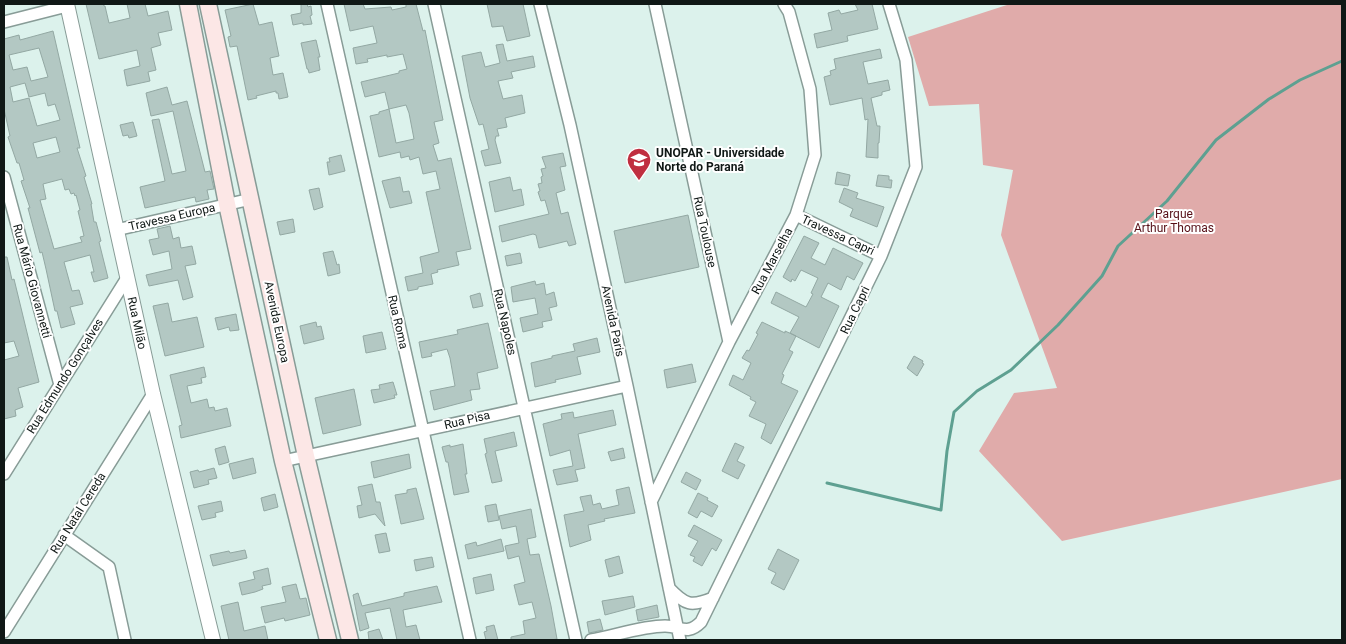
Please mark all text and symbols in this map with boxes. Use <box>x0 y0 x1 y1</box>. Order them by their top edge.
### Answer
place label: UNOPAR - Universidade Norte do Paraná <box>656 146 785 174</box>
school or university icon: UNOPAR - Universidade Norte do Paraná <box>626 147 652 181</box>
street label: Rua Toulouse <box>691 195 719 269</box>
street label: Travessa Europa <box>127 200 217 234</box>
park label: Parque Arthur Thomas <box>1134 207 1214 235</box>
street label: Travessa Capri <box>799 212 877 258</box>
street label: Rua Mário Giovannetti <box>10 222 54 340</box>
street label: Rua Marselha <box>749 225 795 297</box>
street label: Avenida Europa <box>262 280 292 364</box>
street label: Avenida Paris <box>599 284 627 358</box>
street label: Rua Capri <box>837 284 873 336</box>
street label: Rua Napoles <box>491 287 519 357</box>
street label: Rua Roma <box>385 294 411 350</box>
street label: Rua Milão <box>125 296 149 351</box>
street label: Rua Edmundo Gonçalves <box>24 316 106 436</box>
street label: Rua Pisa <box>443 408 491 432</box>
street label: Rua Natal Cereda <box>47 470 109 556</box>

